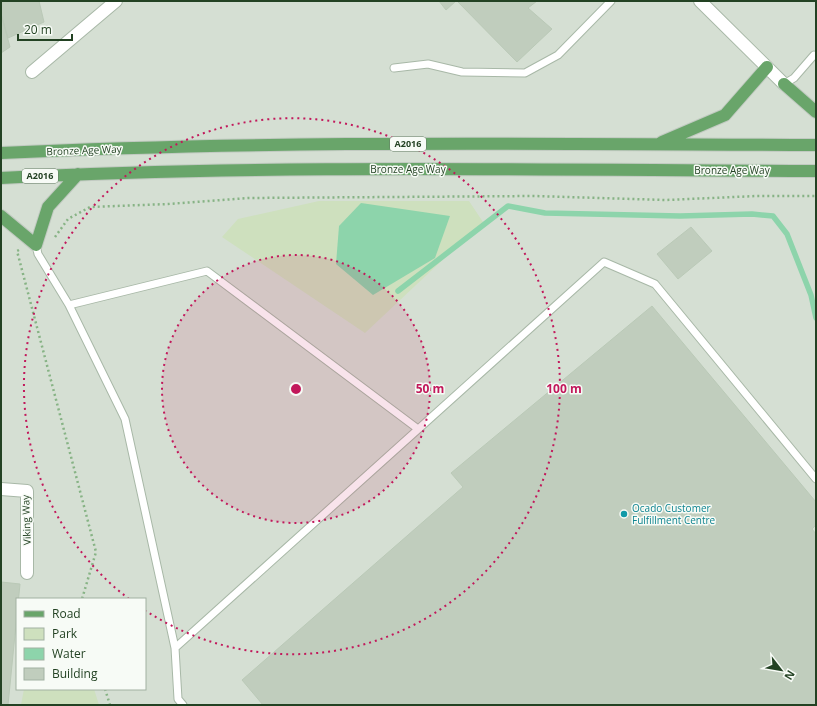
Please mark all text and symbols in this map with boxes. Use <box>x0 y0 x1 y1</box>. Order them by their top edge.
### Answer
scale bar <box>18 16 72 42</box>
text: 20 m <box>24 21 52 38</box>
road number: A2016 <box>390 137 426 151</box>
street label: Bronze Age Way <box>46 142 123 158</box>
street label: Bronze Age Way <box>370 162 447 176</box>
street label: Bronze Age Way <box>694 163 771 177</box>
road number: A2016 <box>22 169 58 183</box>
text: 50 m <box>416 380 444 397</box>
text: 100 m <box>546 380 582 397</box>
centre of rings <box>289 382 303 396</box>
street label: Viking Way <box>18 494 34 545</box>
place label: Ocado Customer Fulfillment Centre <box>632 501 716 527</box>
marker: Ocado Customer Fulfillment Centre <box>619 509 629 519</box>
legend <box>16 598 146 690</box>
text: Road <box>52 605 81 622</box>
text: Park <box>52 625 78 642</box>
text: Water <box>52 645 86 662</box>
north arrow <box>761 650 801 690</box>
text: Building <box>52 665 98 682</box>
text: N <box>781 668 799 683</box>

